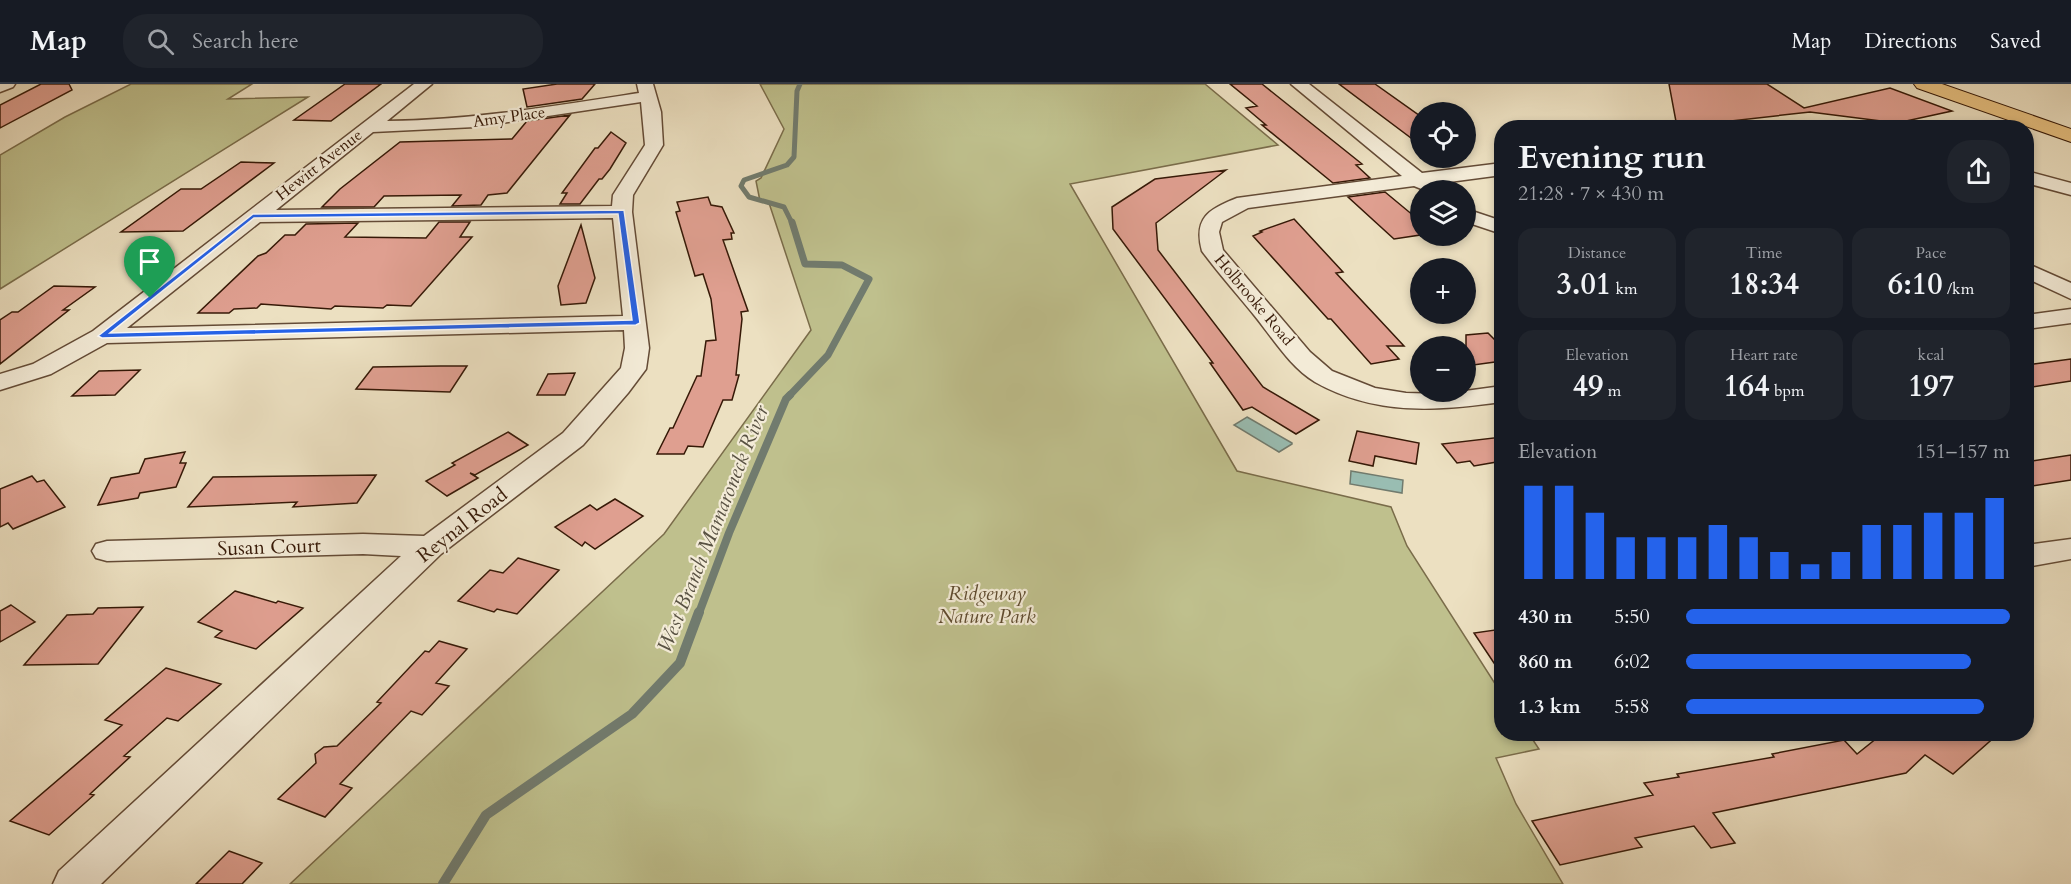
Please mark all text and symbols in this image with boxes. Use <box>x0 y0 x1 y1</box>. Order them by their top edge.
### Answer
search box <box>123 14 543 68</box>
text: Map <box>30 22 87 60</box>
icon: search <box>144 25 177 58</box>
text: Search here <box>192 26 299 56</box>
text: Map <box>1791 27 1831 56</box>
text: Directions <box>1864 27 1957 56</box>
text: Saved <box>1990 27 2041 56</box>
street label: Amy Place <box>471 101 547 133</box>
map controls <box>1410 102 1476 402</box>
button: locate <box>1410 102 1476 168</box>
street label: Hewitt Avenue <box>271 124 367 206</box>
text: Evening run <box>1518 135 1706 180</box>
button: share <box>1947 140 2010 203</box>
button: layers <box>1410 180 1476 246</box>
text: 21:28 · 7 × 430 m <box>1518 180 1664 207</box>
pin <box>124 236 175 298</box>
text: Distance <box>1568 242 1626 264</box>
text: Time <box>1745 242 1783 264</box>
text: Pace <box>1916 242 1946 264</box>
icon: arrive <box>133 245 166 278</box>
street label: Holbrooke Road <box>1209 250 1299 351</box>
button: + <box>1410 258 1476 324</box>
text: 3.01 <box>1556 264 1611 305</box>
text: 18:34 <box>1729 264 1799 305</box>
text: 6:10 <box>1888 264 1943 305</box>
text: km <box>1611 278 1638 300</box>
text: /km <box>1943 278 1974 300</box>
button: − <box>1410 336 1476 402</box>
text: Elevation <box>1565 344 1629 366</box>
text: Heart rate <box>1730 344 1798 366</box>
text: kcal <box>1918 344 1944 366</box>
text: 49 <box>1573 366 1603 407</box>
text: 164 <box>1723 366 1770 407</box>
text: 197 <box>1908 366 1954 407</box>
text: m <box>1603 380 1621 402</box>
text: bpm <box>1770 380 1805 402</box>
water label: West Branch Mamaroneck River <box>650 400 776 657</box>
text: Elevation <box>1518 438 1597 465</box>
text: 151–157 m <box>1915 438 2010 465</box>
street label: Reynal Road <box>411 481 513 569</box>
street label: Susan Court <box>217 532 322 562</box>
park label: Ridgeway Nature Park <box>938 580 1036 630</box>
text: 430 m <box>1518 603 1573 630</box>
text: 5:50 <box>1614 603 1650 630</box>
text: 860 m <box>1518 648 1573 675</box>
text: 6:02 <box>1614 648 1650 675</box>
text: 1.3 km <box>1518 693 1581 720</box>
text: 5:58 <box>1614 693 1650 720</box>

